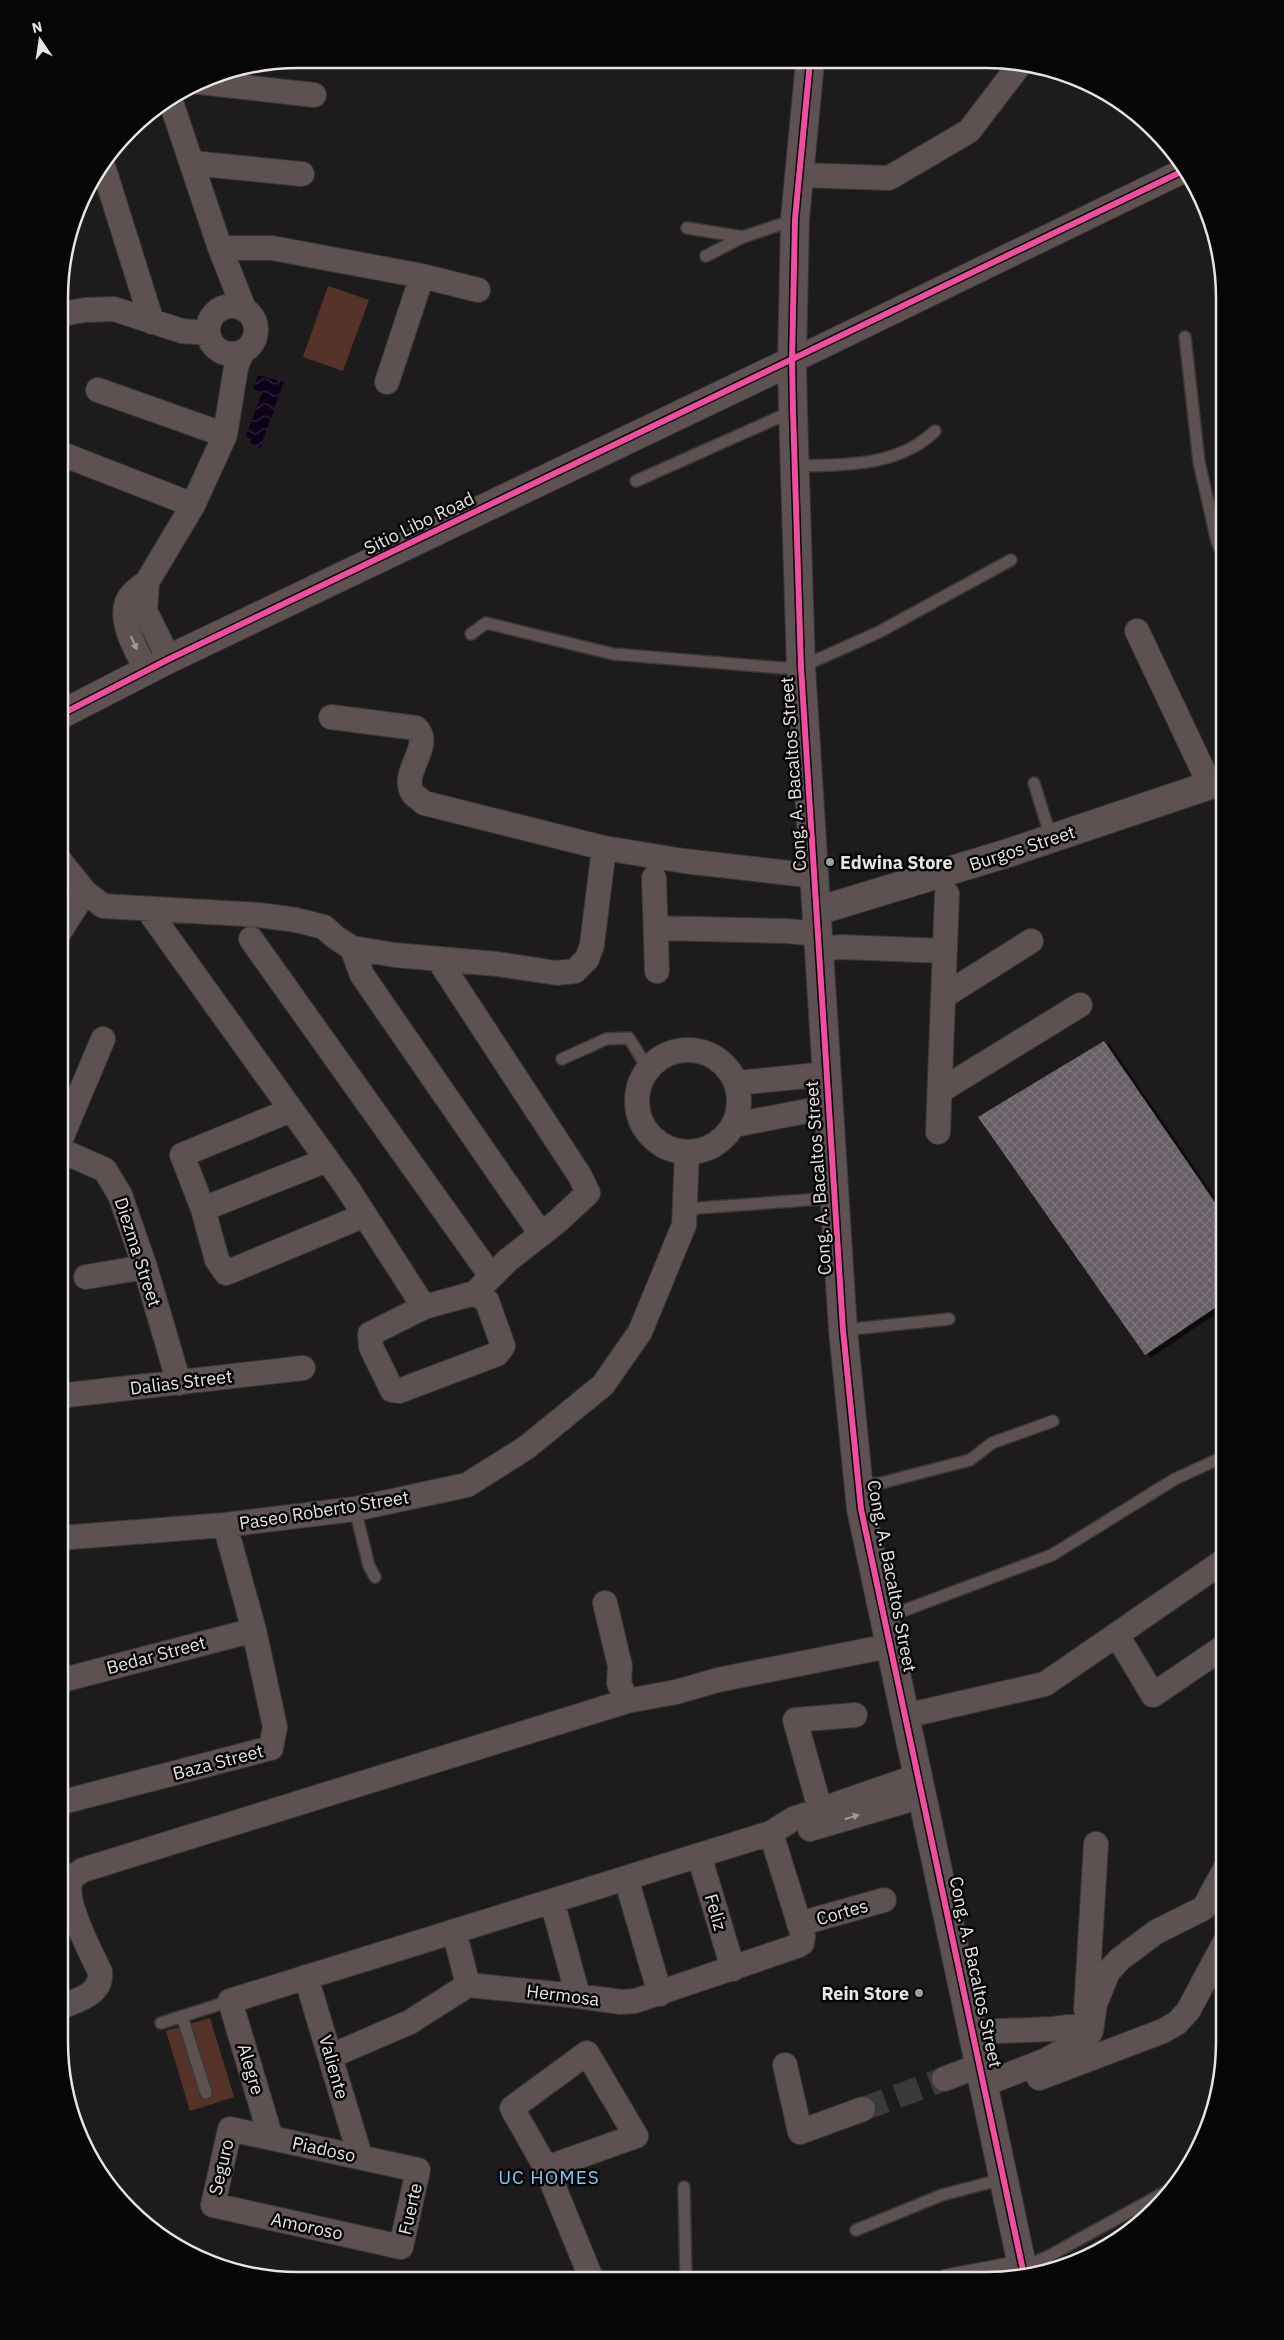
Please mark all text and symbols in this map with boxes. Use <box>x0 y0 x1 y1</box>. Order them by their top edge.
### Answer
north arrow <box>15 15 65 65</box>
text: N <box>30 17 44 37</box>
street label: Sitio Libo Road <box>360 486 478 560</box>
one-way arrow <box>130 636 138 650</box>
street label: Cong. A. Bacaltos Street <box>775 676 811 872</box>
street label: Burgos Street <box>966 820 1078 876</box>
place label: Edwina Store <box>840 851 953 874</box>
marker: Edwina Store <box>824 856 836 868</box>
street label: Cong. A. Bacaltos Street <box>800 1080 836 1276</box>
street label: Diezma Street <box>109 1194 167 1310</box>
street label: Dalias Street <box>128 1364 234 1400</box>
street label: Cong. A. Bacaltos Street <box>862 1478 922 1674</box>
street label: Paseo Roberto Street <box>237 1485 411 1535</box>
street label: Bedar Street <box>104 1631 208 1679</box>
street label: Baza Street <box>170 1739 266 1785</box>
one-way arrow <box>845 1812 860 1820</box>
street label: Cong. A. Bacaltos Street <box>944 1874 1008 2070</box>
street label: Feliz <box>700 1891 732 1933</box>
street label: Cortes <box>813 1894 871 1930</box>
street label: Hermosa <box>525 1979 601 2011</box>
place label: Rein Store <box>821 1982 909 2005</box>
marker: Rein Store <box>913 1987 925 1999</box>
street label: Valiente <box>314 2032 354 2102</box>
street label: Alegre <box>232 2041 270 2097</box>
street label: Piadoso <box>290 2131 358 2167</box>
street label: Seguro <box>203 2137 239 2197</box>
district label: UC HOMES <box>498 2165 600 2189</box>
street label: Fuerte <box>393 2181 427 2237</box>
street label: Amoroso <box>269 2207 345 2245</box>

